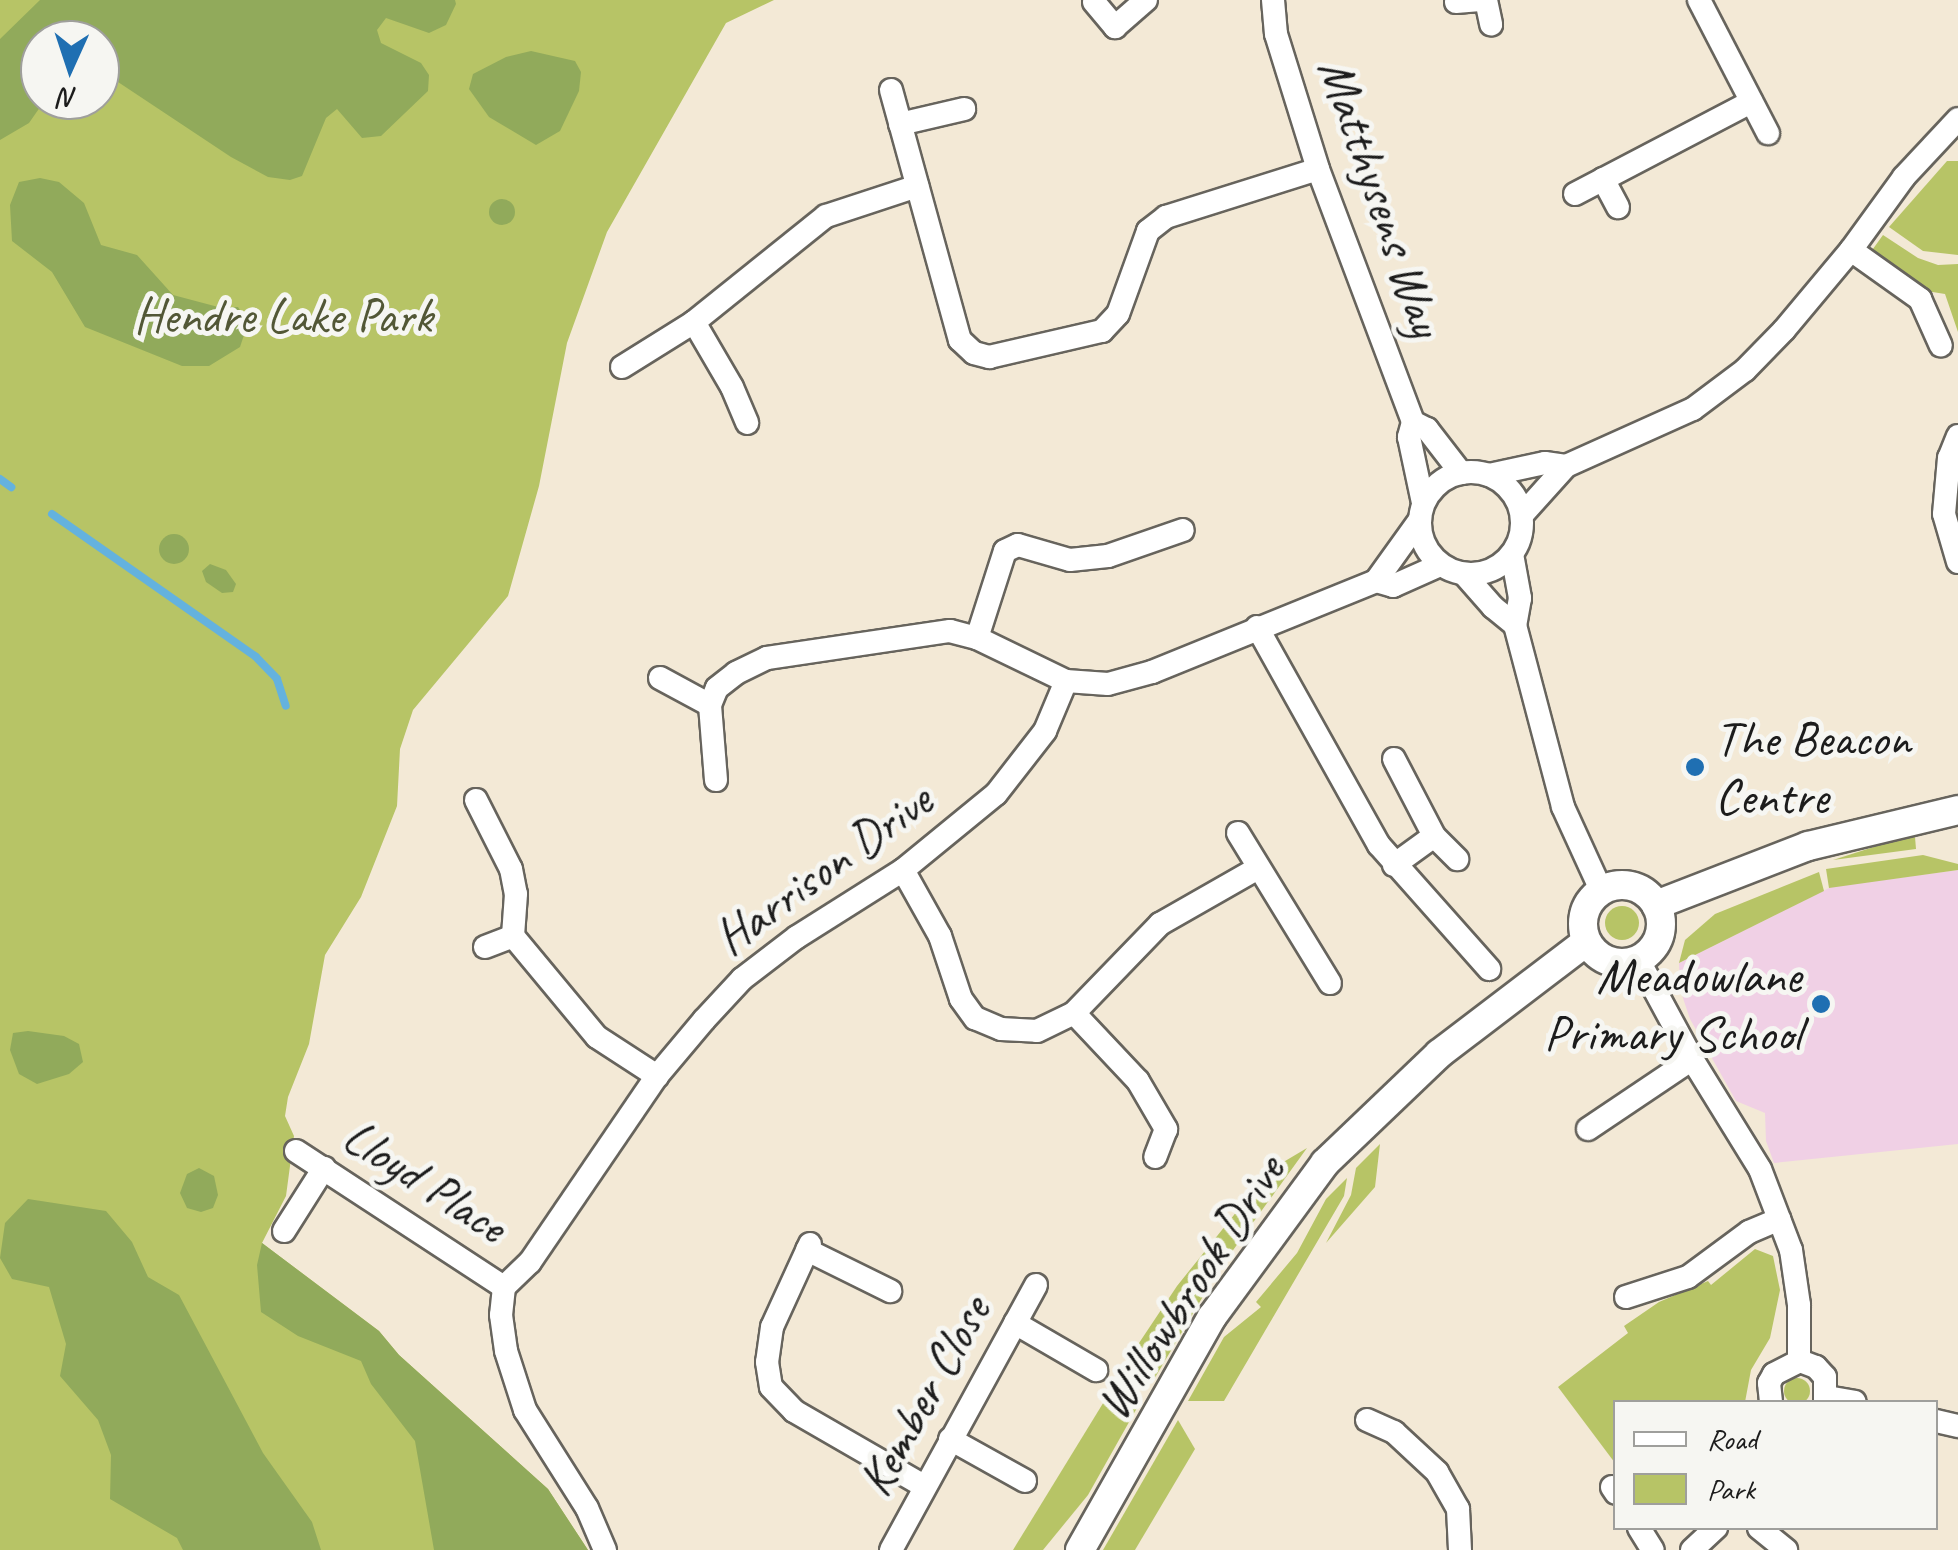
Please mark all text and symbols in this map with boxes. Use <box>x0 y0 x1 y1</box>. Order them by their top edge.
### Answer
north arrow <box>20 20 120 120</box>
street label: Matthysens Way <box>1306 50 1456 344</box>
text: N <box>59 81 78 116</box>
park label: Hendre Lake Park <box>132 286 434 346</box>
place label: The Beacon Centre <box>1715 708 1911 826</box>
marker: The Beacon Centre <box>1684 756 1706 778</box>
street label: Harrison Drive <box>702 770 944 968</box>
place label: Meadowlane Primary School <box>1545 945 1801 1062</box>
marker: Meadowlane Primary School <box>1810 993 1832 1015</box>
street label: Lloyd Place <box>331 1106 519 1256</box>
street label: Willowbrook Drive <box>1082 1144 1298 1430</box>
street label: Kember Close <box>845 1286 1003 1506</box>
legend <box>1613 1400 1938 1530</box>
text: Road <box>1707 1420 1757 1458</box>
text: Park <box>1707 1470 1755 1508</box>

